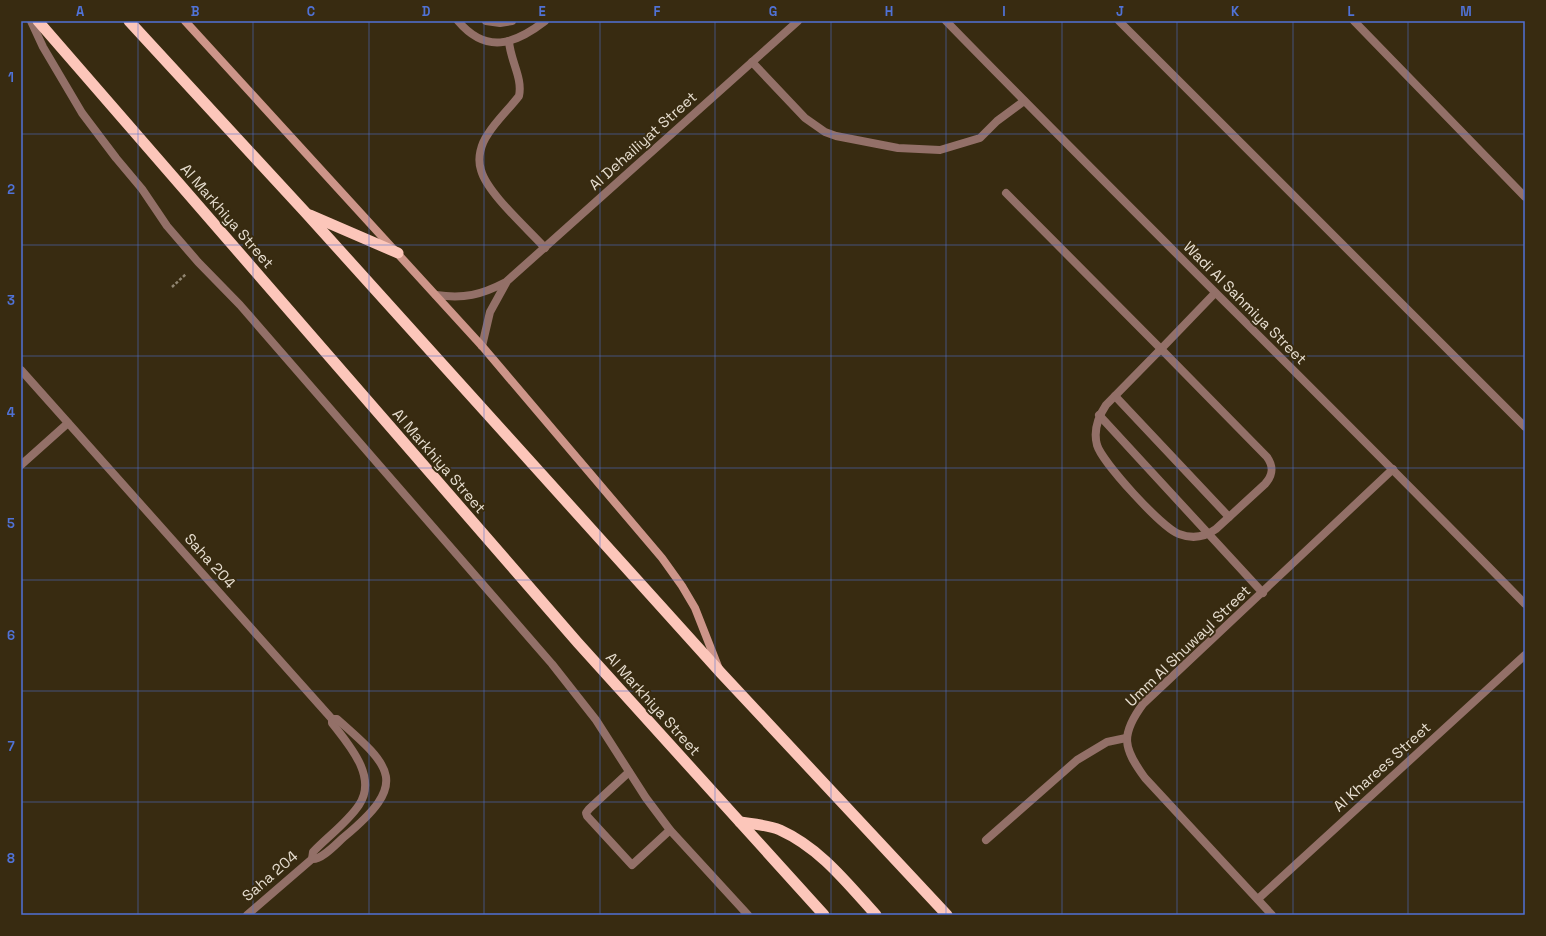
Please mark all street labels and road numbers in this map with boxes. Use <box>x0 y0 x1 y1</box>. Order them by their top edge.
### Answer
street label: Al Dehailiyat Street <box>585 87 701 194</box>
street label: Al Markhiya Street <box>177 159 278 272</box>
street label: Wadi Al Sahmiya Street <box>1180 237 1311 368</box>
street label: Al Markhiya Street <box>389 404 490 517</box>
street label: Saha 204 <box>181 529 240 592</box>
street label: Umm Al Shuwayl Street <box>1121 581 1254 710</box>
street label: Al Markhiya Street <box>602 648 705 759</box>
street label: Al Kharees Street <box>1329 718 1434 815</box>
street label: Saha 204 <box>238 846 301 905</box>

